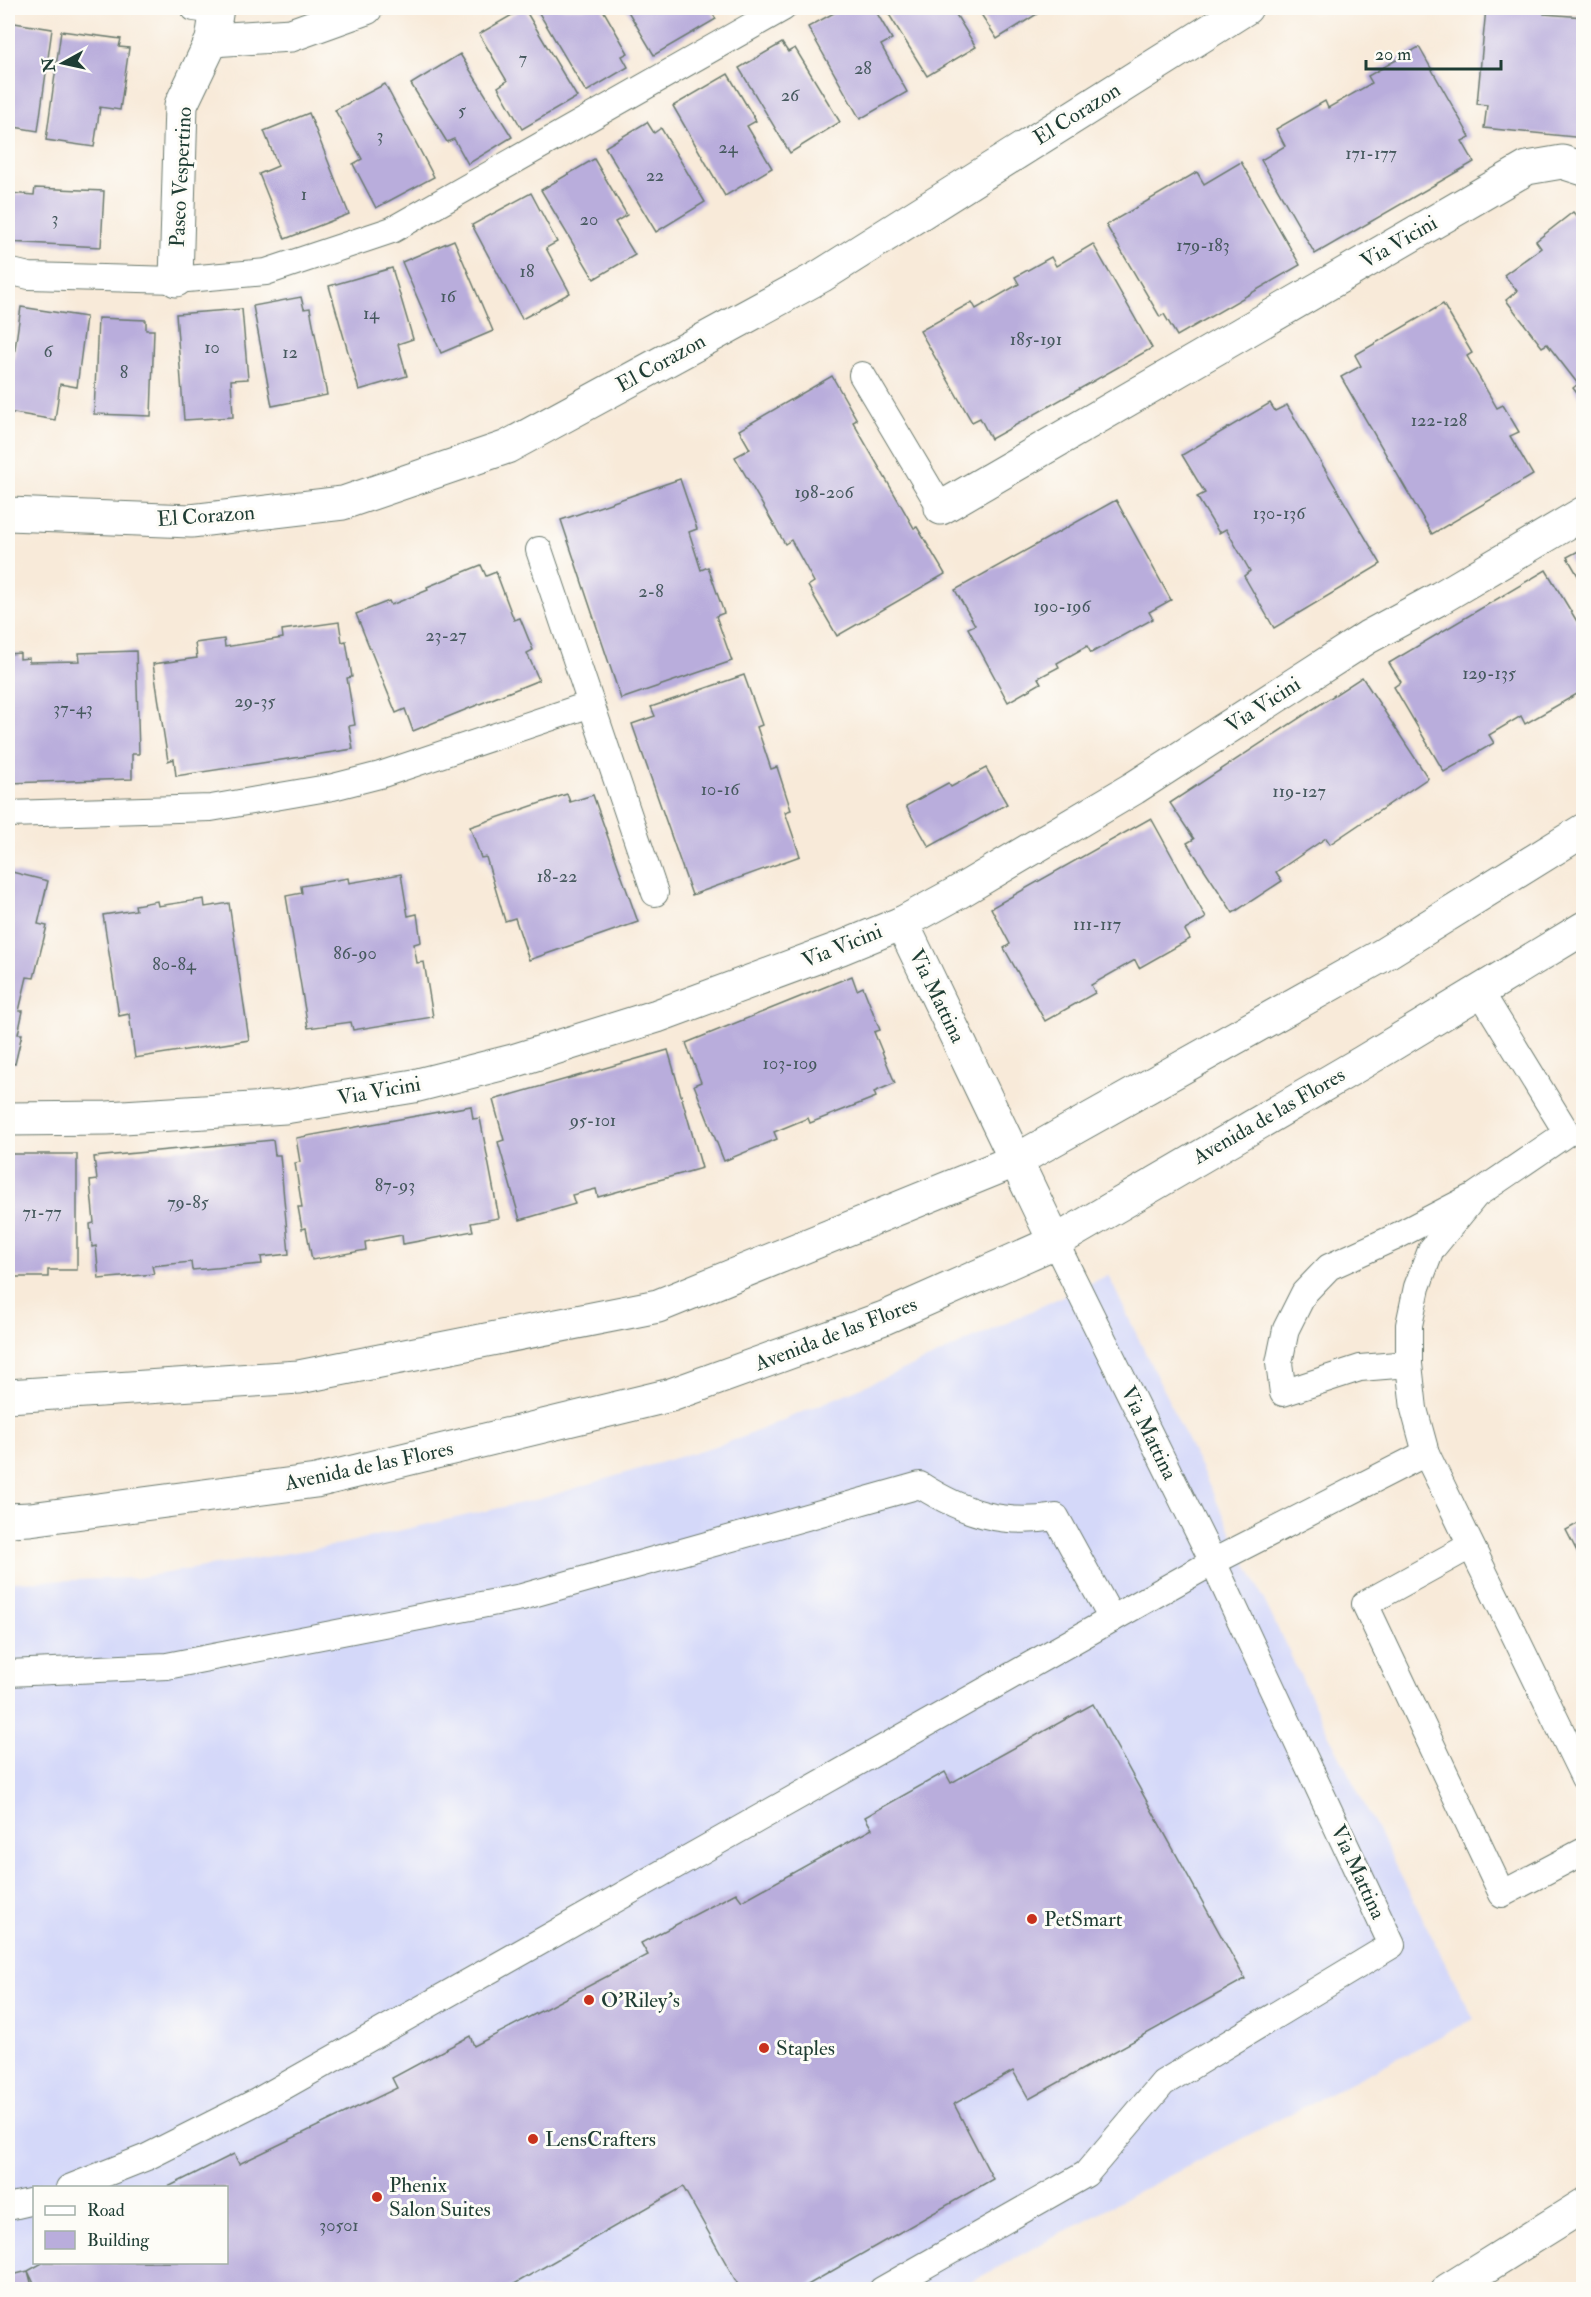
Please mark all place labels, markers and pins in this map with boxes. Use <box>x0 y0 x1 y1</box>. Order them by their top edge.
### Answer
place label: PetSmart <box>1044 1906 1123 1933</box>
marker: PetSmart <box>1025 1912 1039 1926</box>
place label: O'Riley's <box>601 1987 680 2014</box>
marker: O'Riley's <box>582 1993 596 2007</box>
place label: Staples <box>776 2035 835 2062</box>
marker: Staples <box>757 2041 771 2055</box>
place label: LensCrafters <box>545 2126 656 2153</box>
marker: LensCrafters <box>526 2132 540 2146</box>
place label: Phenix Salon Suites <box>389 2172 491 2223</box>
marker: Phenix Salon Suites <box>370 2190 384 2204</box>

